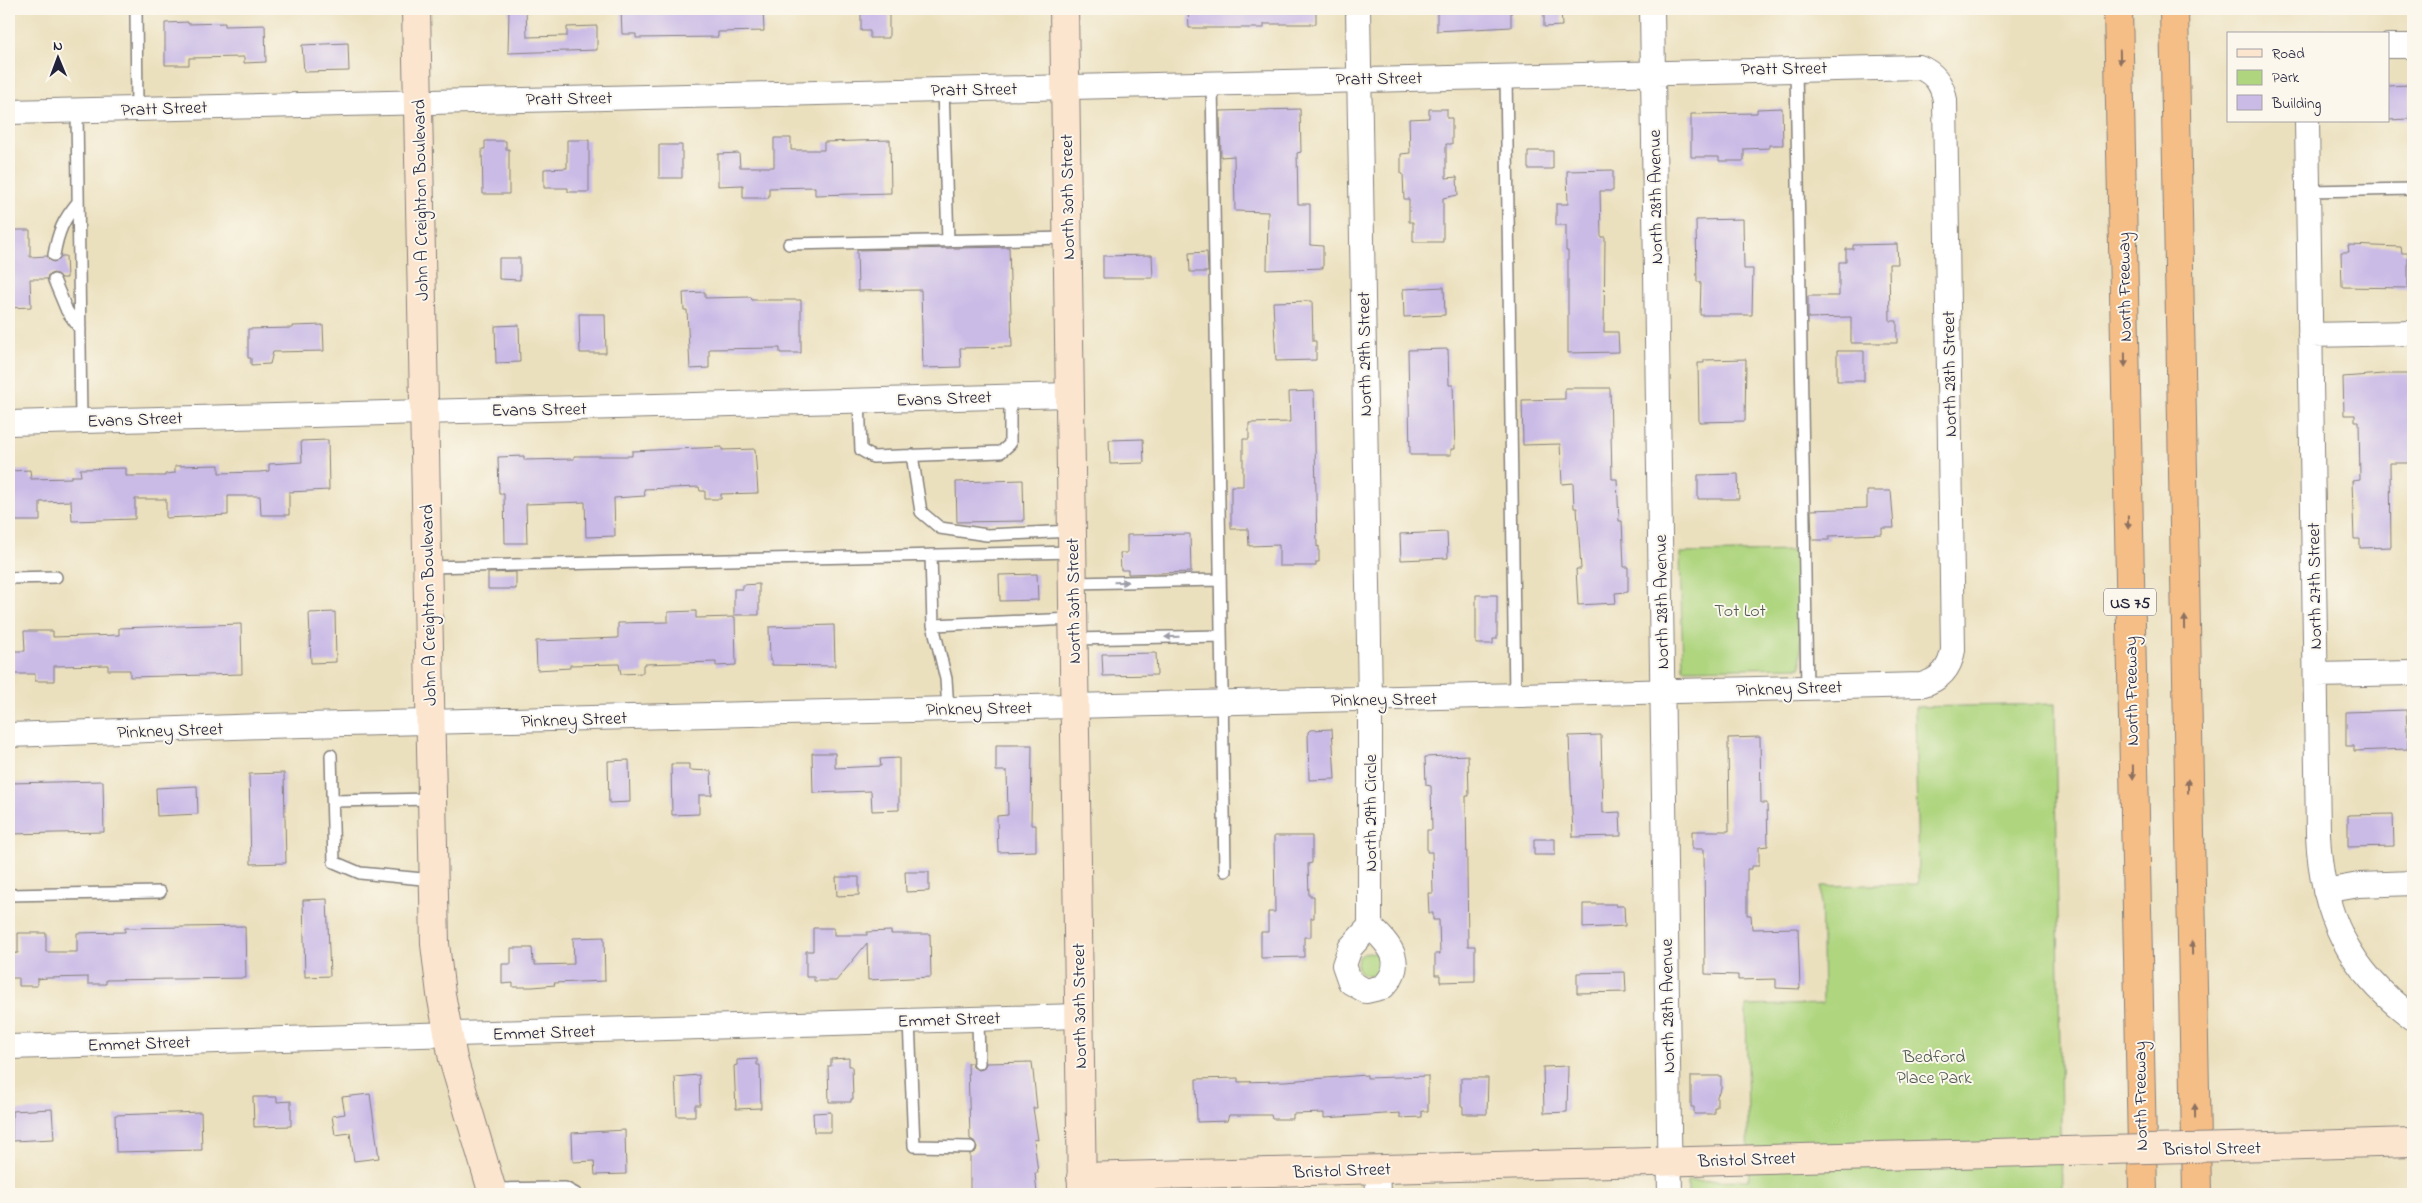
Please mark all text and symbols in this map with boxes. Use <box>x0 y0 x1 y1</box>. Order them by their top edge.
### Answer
north arrow <box>32 32 82 82</box>
legend <box>2227 32 2390 122</box>
text: N <box>53 36 63 57</box>
text: Road <box>2272 43 2305 65</box>
one-way arrow <box>2116 50 2124 66</box>
street label: Pratt Street <box>1741 56 1828 84</box>
street label: Pratt Street <box>1336 66 1423 94</box>
text: Park <box>2272 67 2300 89</box>
street label: Pratt Street <box>931 77 1018 105</box>
street label: Pratt Street <box>526 86 613 114</box>
text: Building <box>2271 93 2321 116</box>
street label: Pratt Street <box>120 95 208 125</box>
street label: John A Creighton Boulevard <box>407 99 438 301</box>
street label: North 28th Avenue <box>1643 128 1671 265</box>
street label: North 30th Street <box>1055 134 1083 260</box>
street label: North Freeway <box>2112 232 2140 342</box>
street label: North 29th Street <box>1352 291 1380 417</box>
street label: North 28th Street <box>1937 311 1965 437</box>
one-way arrow <box>2122 352 2130 368</box>
street label: Evans Street <box>896 385 992 415</box>
street label: Evans Street <box>491 397 587 425</box>
street label: Evans Street <box>87 406 183 436</box>
street label: John A Creighton Boulevard <box>415 504 446 706</box>
one-way arrow <box>2124 515 2132 531</box>
street label: North 27th Street <box>2302 522 2330 650</box>
street label: North 28th Avenue <box>1649 533 1677 670</box>
street label: North 30th Street <box>1061 538 1089 664</box>
one-way arrow <box>1114 578 1130 586</box>
road number: US 75 <box>2104 588 2156 616</box>
park label: Tot Lot <box>1714 599 1766 625</box>
one-way arrow <box>2181 615 2189 631</box>
one-way arrow <box>1164 633 1180 641</box>
street label: North Freeway <box>2119 636 2147 746</box>
street label: Pinkney Street <box>1736 675 1843 705</box>
street label: Pinkney Street <box>1331 687 1437 715</box>
street label: Pinkney Street <box>926 696 1032 724</box>
street label: Pinkney Street <box>521 706 628 736</box>
street label: Pinkney Street <box>117 717 224 747</box>
street label: North 29th Circle <box>1359 753 1385 872</box>
one-way arrow <box>2129 765 2137 781</box>
one-way arrow <box>2184 777 2192 793</box>
street label: North 28th Avenue <box>1655 937 1683 1074</box>
one-way arrow <box>2188 940 2196 956</box>
street label: North 30th Street <box>1067 943 1095 1069</box>
street label: Emmet Street <box>897 1006 1001 1036</box>
street label: Emmet Street <box>492 1019 596 1049</box>
street label: Emmet Street <box>87 1030 191 1060</box>
street label: North Freeway <box>2128 1041 2156 1151</box>
park label: Bedford Place Park <box>1896 1045 1972 1092</box>
one-way arrow <box>2191 1102 2199 1118</box>
street label: Bristol Street <box>2162 1136 2261 1164</box>
street label: Bristol Street <box>1697 1146 1796 1176</box>
street label: Bristol Street <box>1292 1157 1391 1187</box>

